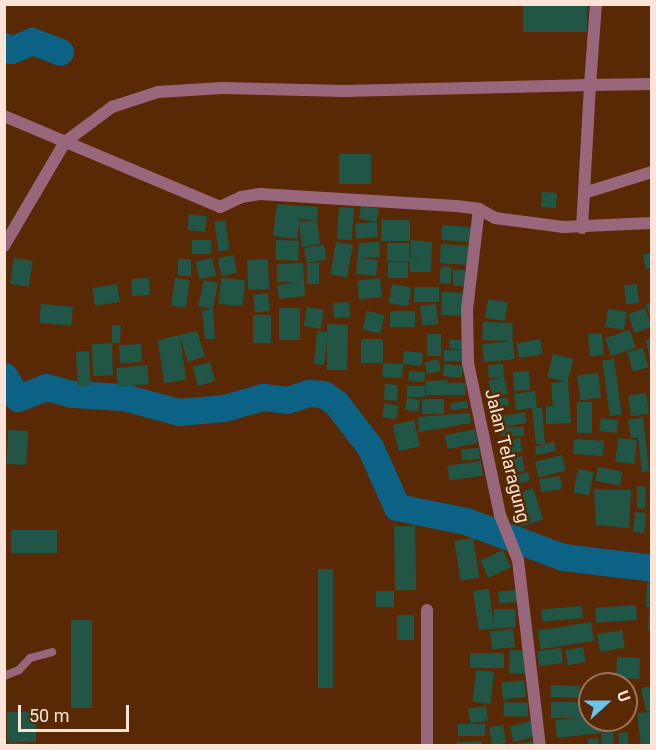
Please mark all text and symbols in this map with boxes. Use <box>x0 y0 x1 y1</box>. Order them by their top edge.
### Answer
street label: Jalan Telaragung <box>480 387 534 525</box>
north arrow <box>578 672 638 732</box>
text: U <box>613 688 634 704</box>
scale bar <box>21 693 132 731</box>
text: 50 m <box>29 705 69 726</box>

